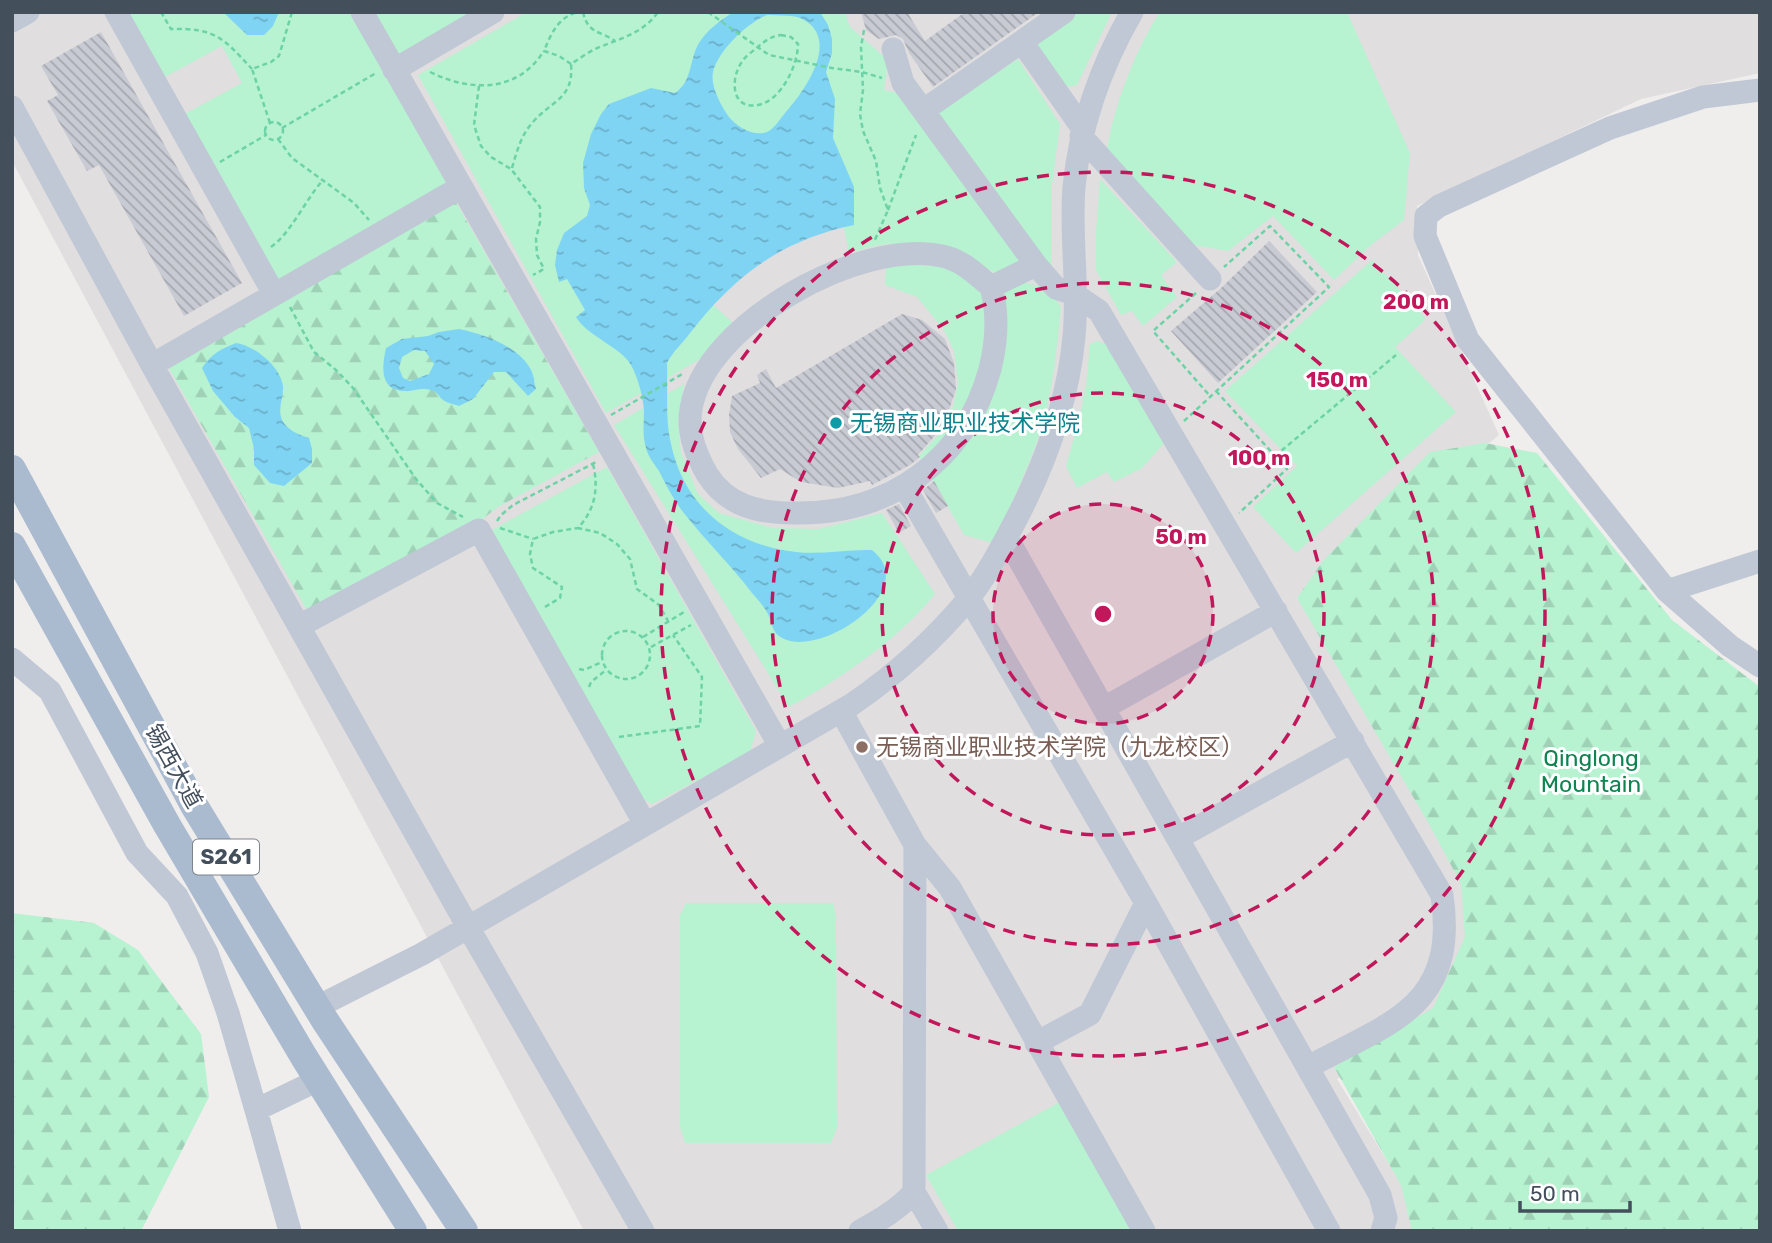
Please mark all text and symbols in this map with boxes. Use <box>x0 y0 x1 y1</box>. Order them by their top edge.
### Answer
text: 200 m <box>1383 289 1449 314</box>
text: 150 m <box>1306 367 1368 392</box>
place label: 无锡商业职业技术学院 <box>850 409 1080 437</box>
marker: 无锡商业职业技术学院 <box>828 415 844 431</box>
text: 100 m <box>1228 445 1290 470</box>
text: 50 m <box>1155 524 1207 549</box>
centre of rings <box>1091 602 1115 626</box>
street label: 锡西大道 <box>139 719 209 813</box>
place label: 无锡商业职业技术学院（九龙校区） <box>876 733 1244 761</box>
marker: 无锡商业职业技术学院（九龙校区） <box>854 739 870 755</box>
park label: Qinglong Mountain <box>1541 744 1641 798</box>
road number: S261 <box>193 840 259 874</box>
scale bar <box>1520 1170 1630 1214</box>
text: 50 m <box>1530 1181 1580 1206</box>

